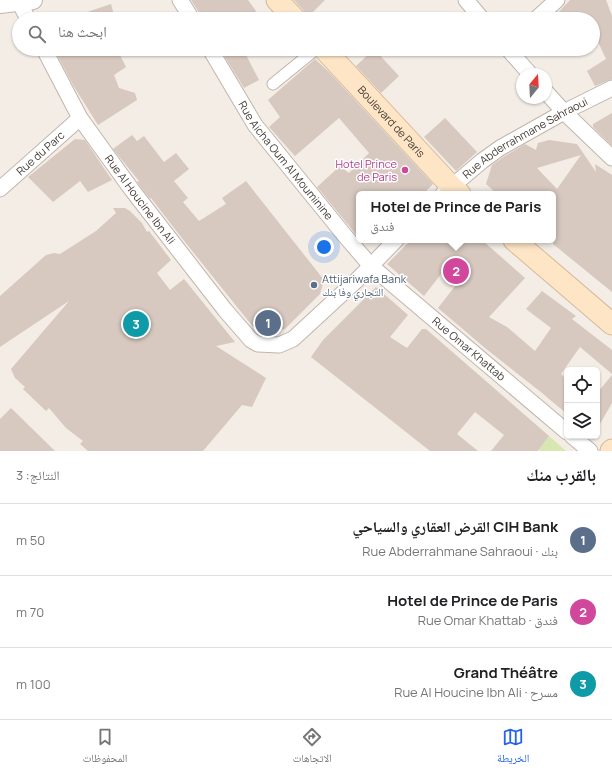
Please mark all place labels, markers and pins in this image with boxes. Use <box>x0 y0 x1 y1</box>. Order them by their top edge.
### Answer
place label: Hotel Prince de Paris <box>336 156 398 184</box>
marker: Hotel Prince de Paris <box>400 165 410 175</box>
pin: 2 <box>443 256 469 286</box>
place label: Attijariwafa Bank التجاري وفا بنك <box>322 271 407 301</box>
marker: Attijariwafa Bank التجاري وفا بنك <box>309 280 319 290</box>
pin: 1 <box>255 308 281 338</box>
pin: 3 <box>123 309 149 339</box>

